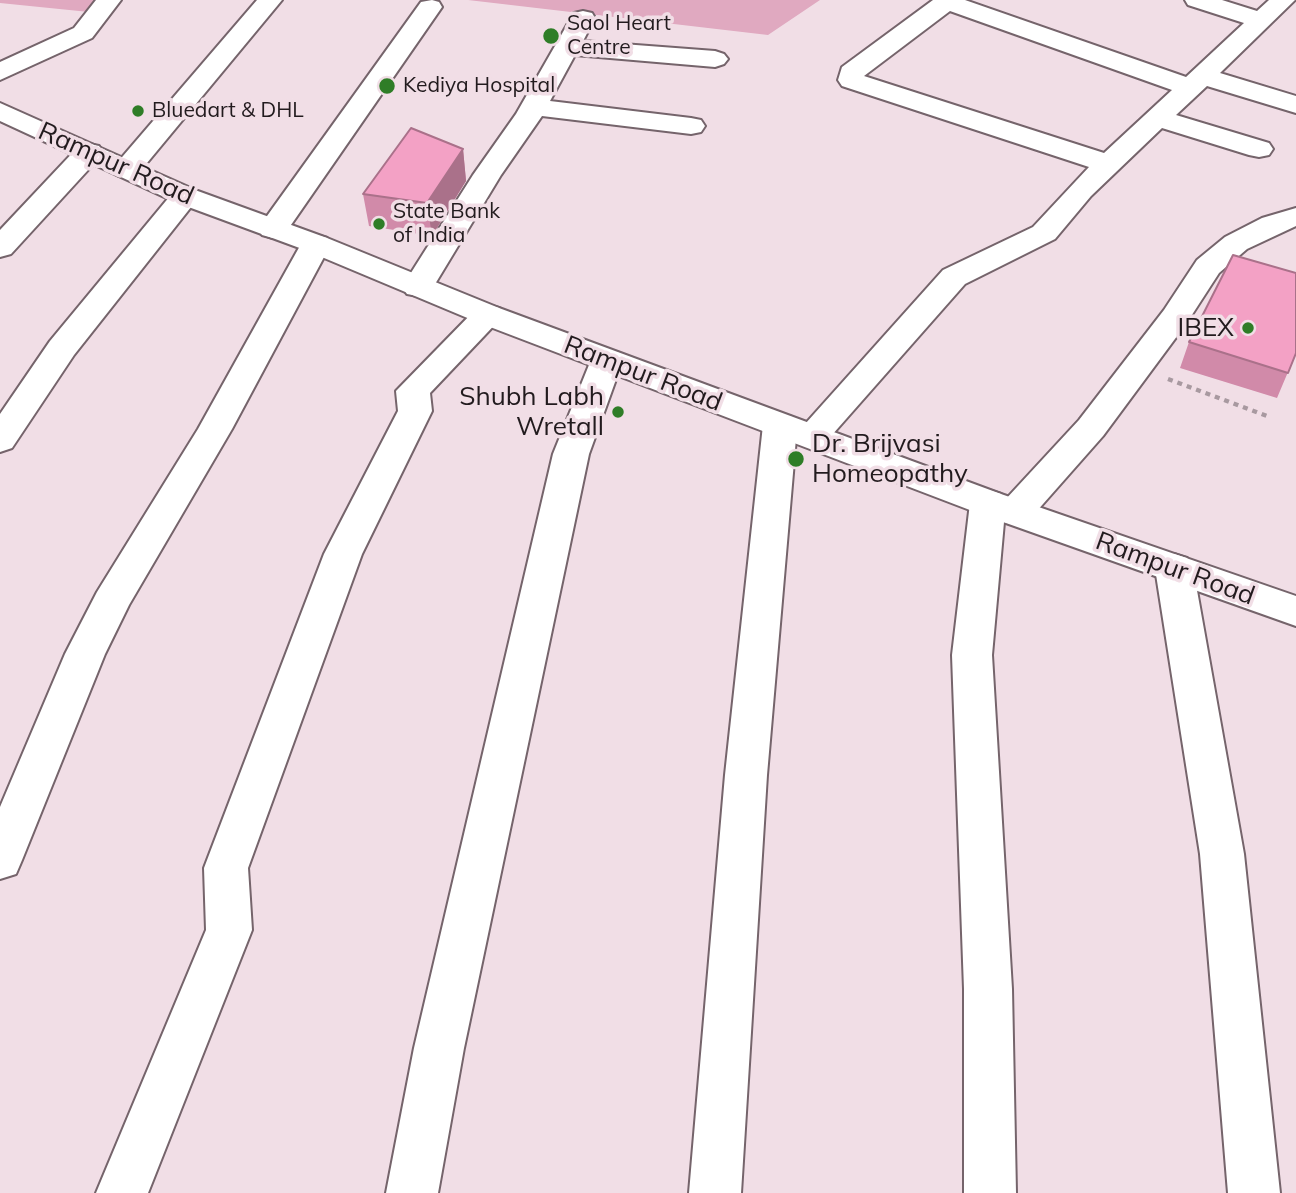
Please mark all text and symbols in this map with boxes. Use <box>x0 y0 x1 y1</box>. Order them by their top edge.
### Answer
place label: Saol Heart Centre <box>567 11 671 61</box>
marker: Saol Heart Centre <box>541 26 561 46</box>
place label: Kediya Hospital <box>403 73 555 99</box>
marker: Kediya Hospital <box>377 76 397 96</box>
place label: Bluedart & DHL <box>152 98 304 124</box>
marker: Bluedart & DHL <box>130 103 146 119</box>
street label: Rampur Road <box>33 116 199 212</box>
place label: State Bank of India <box>393 199 500 249</box>
marker: State Bank of India <box>371 216 387 232</box>
place label: IBEX <box>1178 312 1234 344</box>
marker: IBEX <box>1240 320 1256 336</box>
street label: Rampur Road <box>559 330 727 418</box>
place label: Shubh Labh Wretall <box>459 381 604 442</box>
marker: Shubh Labh Wretall <box>610 404 626 420</box>
place label: Dr. Brijvasi Homeopathy <box>812 428 968 490</box>
marker: Dr. Brijvasi Homeopathy <box>786 449 806 469</box>
street label: Rampur Road <box>1091 526 1259 612</box>

